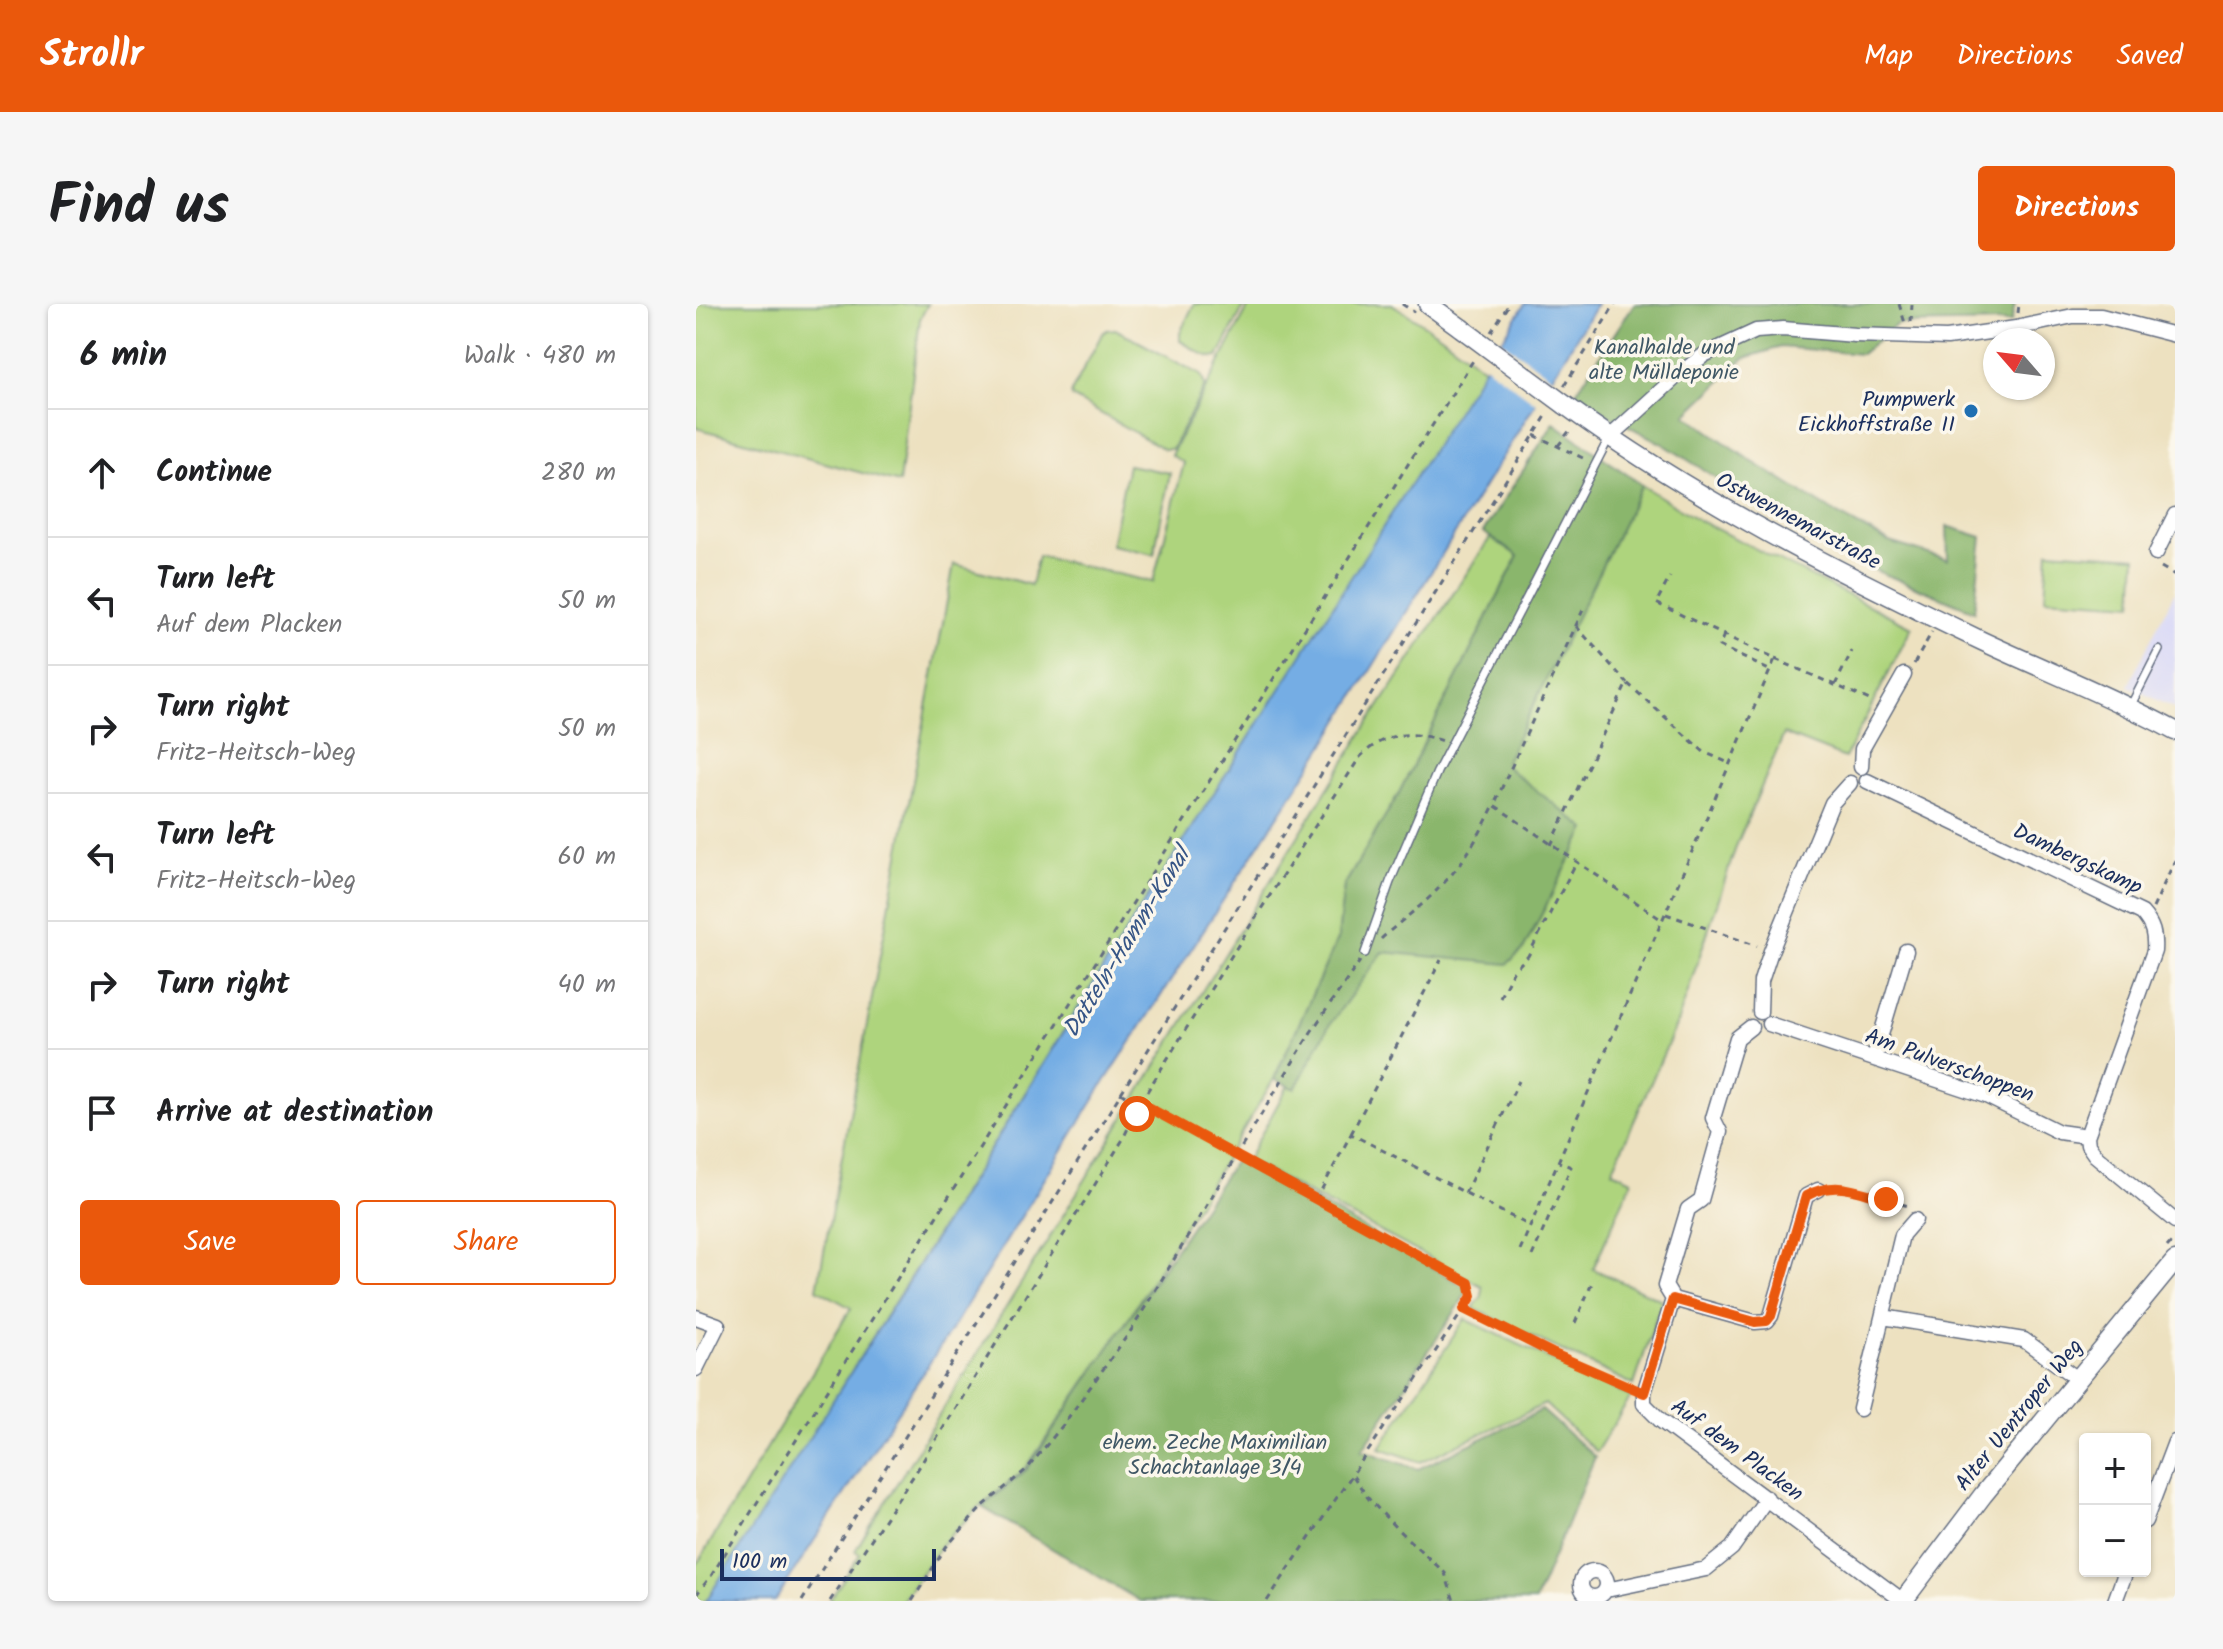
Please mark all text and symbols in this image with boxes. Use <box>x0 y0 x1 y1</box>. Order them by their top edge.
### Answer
text: Strollr <box>40 26 143 86</box>
text: Map <box>1864 34 1913 79</box>
text: Directions <box>1957 34 2073 79</box>
text: Saved <box>2117 34 2183 79</box>
text: Find us <box>48 163 229 253</box>
button: Directions <box>1978 166 2175 251</box>
north arrow <box>1983 328 2055 400</box>
text: 6 min <box>80 329 167 383</box>
park label: Kanalhalde und alte Mülldeponie <box>1589 331 1739 391</box>
text: Walk · 480 m <box>464 335 616 377</box>
place label: Pumpwerk Eickhoffstraße II <box>1798 383 1956 443</box>
marker: Pumpwerk Eickhoffstraße II <box>1962 402 1980 420</box>
text: Continue <box>156 449 272 497</box>
icon: ahead <box>80 451 124 495</box>
text: 280 m <box>541 452 616 494</box>
street label: Ostwennemarstraße <box>1709 464 1887 581</box>
text: Turn left <box>156 556 275 604</box>
icon: left <box>80 579 124 623</box>
text: 50 m <box>558 580 616 622</box>
text: Auf dem Placken <box>156 604 342 646</box>
text: Turn right <box>156 684 289 732</box>
icon: right <box>80 707 124 751</box>
text: 50 m <box>558 708 616 750</box>
text: Fritz-Heitsch-Weg <box>156 732 356 774</box>
text: Turn left <box>156 812 275 860</box>
street label: Dambergskamp <box>2006 815 2148 906</box>
icon: left <box>80 835 124 879</box>
text: 60 m <box>557 836 616 878</box>
water label: Datteln-Hamm-Kanal <box>1053 837 1204 1045</box>
text: Fritz-Heitsch-Weg <box>156 860 356 902</box>
text: Turn right <box>156 961 289 1009</box>
icon: right <box>80 963 124 1007</box>
text: 40 m <box>558 964 616 1006</box>
street label: Am Pulverschoppen <box>1860 1020 2039 1113</box>
text: Arrive at destination <box>156 1089 433 1137</box>
icon: arrive <box>80 1091 124 1135</box>
route start <box>1119 1096 1155 1132</box>
route end <box>1868 1181 1904 1217</box>
button: Save <box>80 1200 340 1285</box>
button: Share <box>356 1200 616 1285</box>
street label: Alter Uentroper Weg <box>1947 1332 2093 1500</box>
street label: Auf dem Placken <box>1662 1391 1811 1512</box>
park label: ehem. Zeche Maximilian Schachtanlage 3/4 <box>1103 1426 1327 1486</box>
map controls <box>2079 1433 2151 1577</box>
button: + <box>2079 1433 2151 1505</box>
button: − <box>2079 1505 2151 1577</box>
scale bar <box>720 1545 936 1581</box>
text: 100 m <box>732 1545 787 1580</box>

